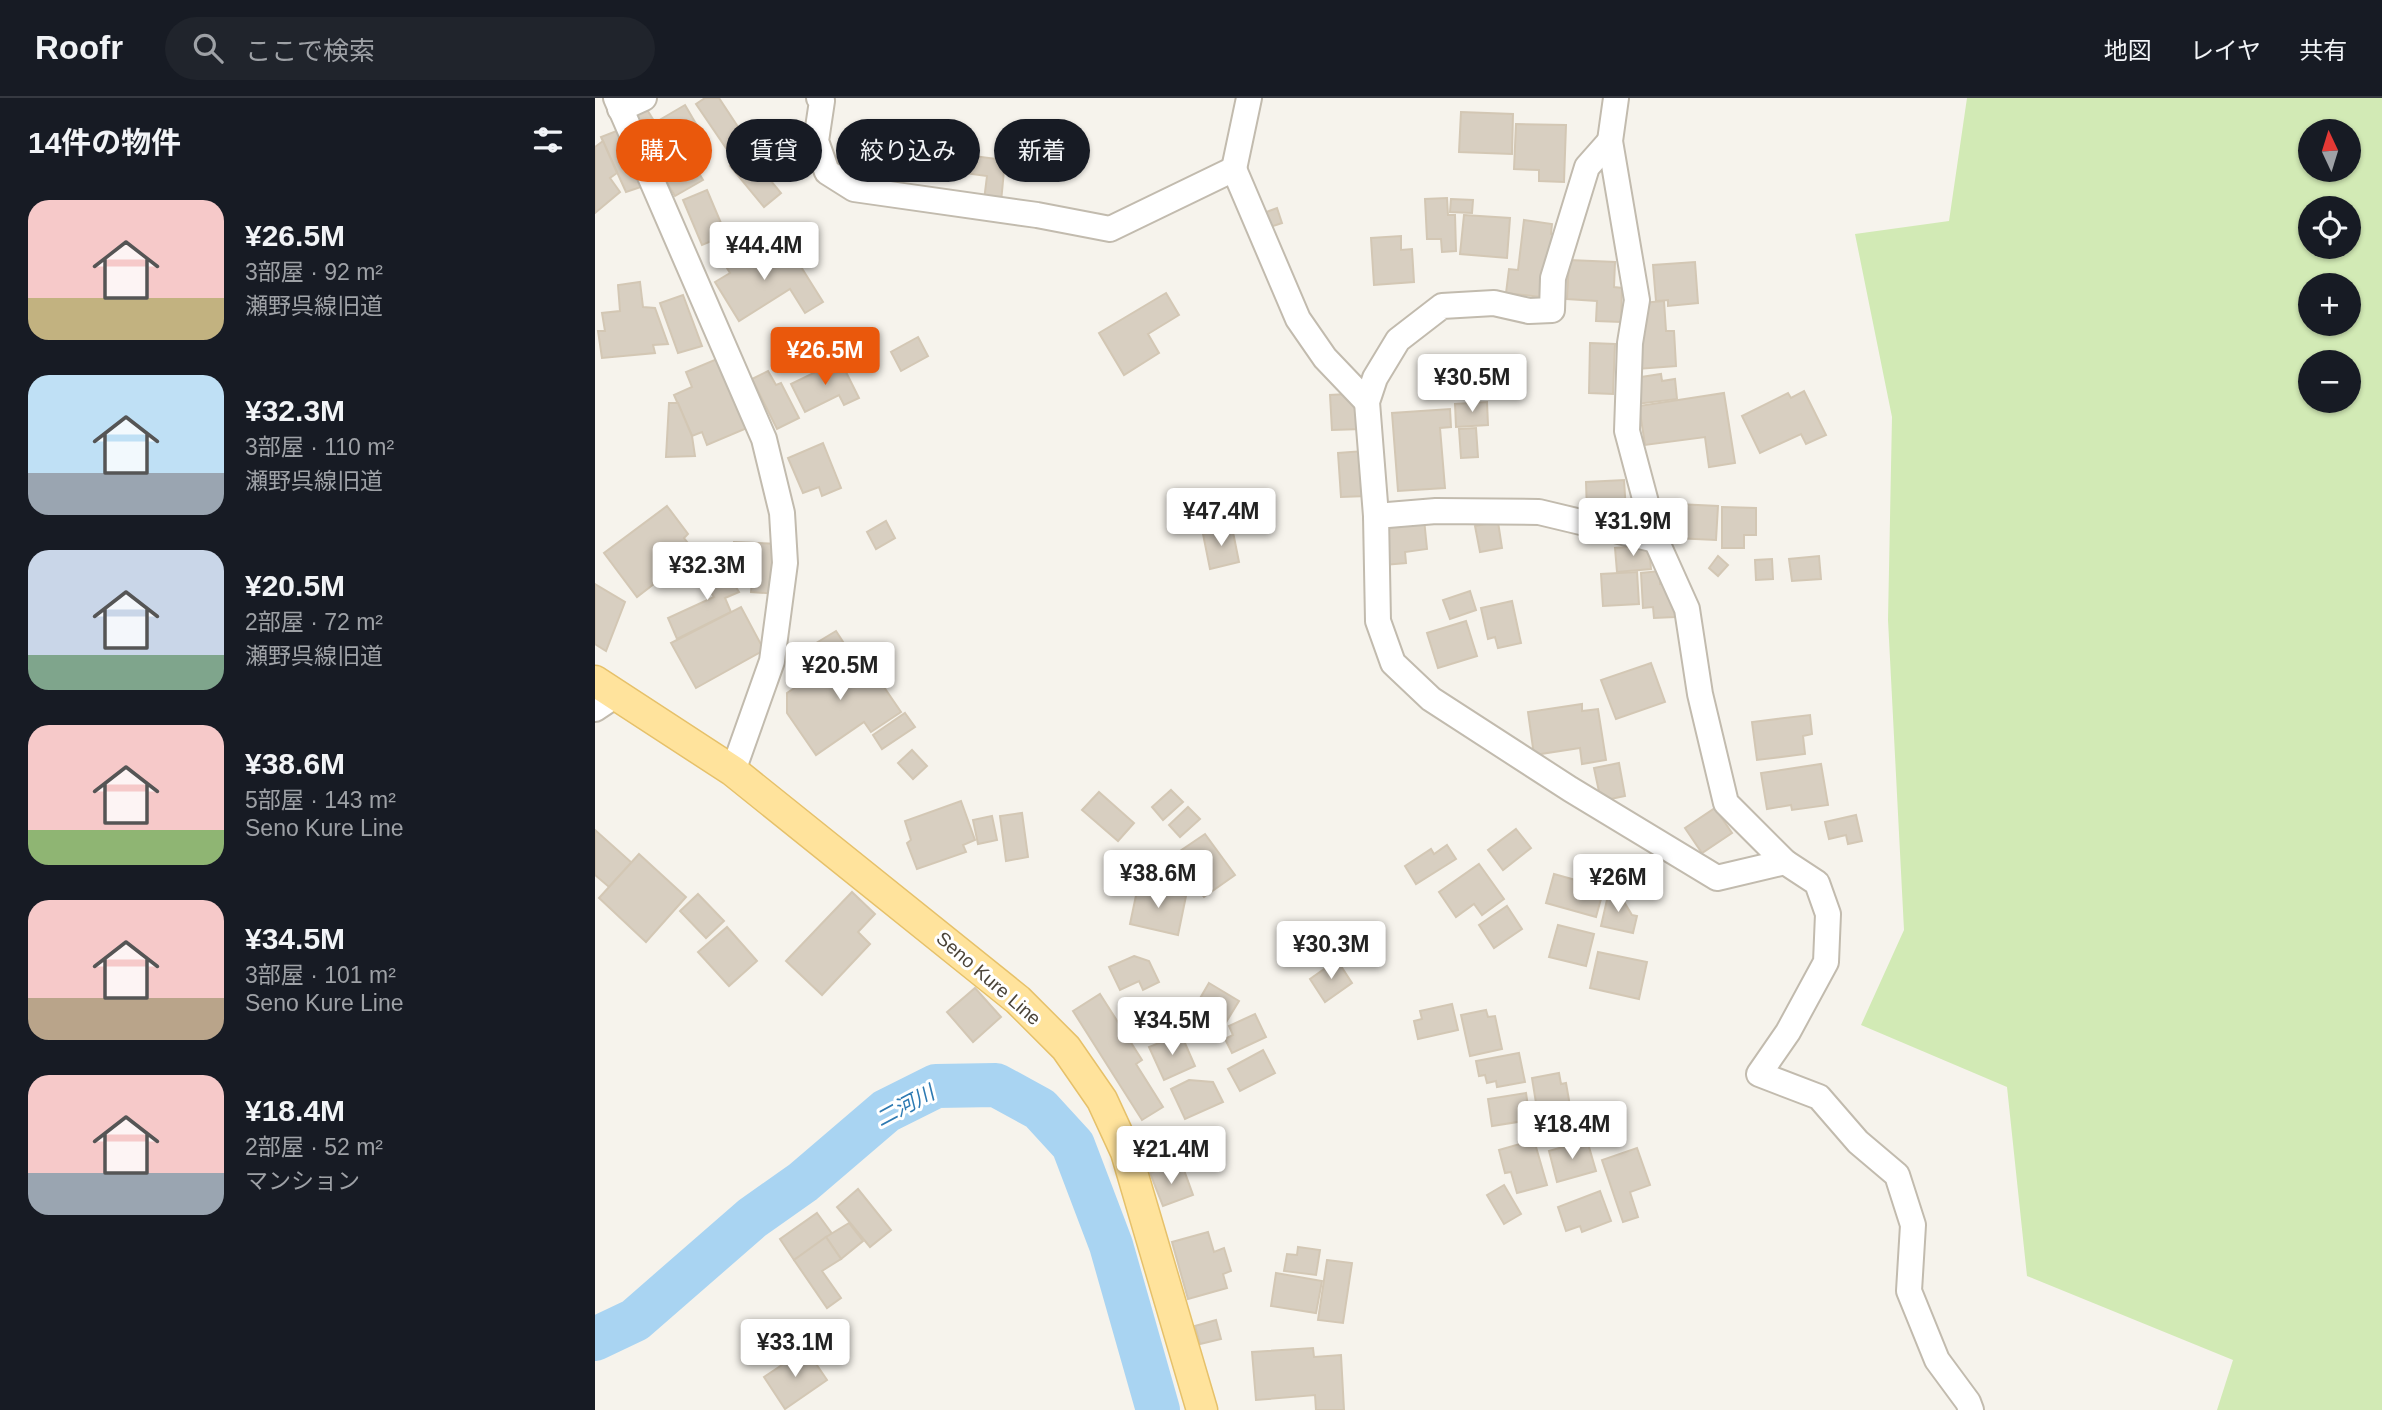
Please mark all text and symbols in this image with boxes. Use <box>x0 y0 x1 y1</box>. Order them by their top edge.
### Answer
search box <box>165 17 655 80</box>
text: Roofr <box>35 29 123 66</box>
icon: search <box>189 29 227 67</box>
text: ここで検索 <box>245 36 375 66</box>
text: 地図 <box>2104 37 2152 64</box>
text: レイヤ <box>2190 37 2261 64</box>
text: 共有 <box>2299 37 2347 64</box>
chip: 購入 <box>616 119 712 182</box>
chip: 賃貸 <box>726 119 822 182</box>
chip: 絞り込み <box>836 119 980 182</box>
chip: 新着 <box>994 119 1090 182</box>
north arrow <box>2298 119 2361 182</box>
map controls <box>2298 119 2361 413</box>
icon: filters <box>529 121 567 159</box>
text: 14件の物件 <box>28 126 181 159</box>
button: locate <box>2298 196 2361 259</box>
text: ¥26.5M <box>245 219 345 252</box>
pin: ¥44.4M <box>707 222 821 282</box>
icon: home <box>84 228 168 312</box>
text: ¥44.4M <box>726 232 802 258</box>
text: 3部屋 · 92 m² <box>245 259 383 285</box>
button: + <box>2298 273 2361 336</box>
text: 瀬野呉線旧道 <box>245 293 383 319</box>
pin: ¥26.5M <box>768 328 882 387</box>
text: ¥26.5M <box>787 337 863 363</box>
button: − <box>2298 350 2361 413</box>
pin: ¥30.5M <box>1415 354 1529 414</box>
text: ¥30.5M <box>1434 364 1510 390</box>
text: ¥32.3M <box>245 394 345 427</box>
icon: home <box>84 403 168 487</box>
text: 3部屋 · 110 m² <box>245 434 394 460</box>
text: 瀬野呉線旧道 <box>245 468 383 494</box>
pin: ¥47.4M <box>1164 489 1278 548</box>
text: ¥47.4M <box>1183 498 1259 524</box>
pin: ¥31.9M <box>1576 498 1690 558</box>
text: ¥31.9M <box>1595 508 1671 534</box>
pin: ¥32.3M <box>650 542 764 602</box>
text: ¥32.3M <box>669 552 745 578</box>
text: ¥20.5M <box>245 569 345 602</box>
icon: home <box>84 578 168 662</box>
text: 2部屋 · 72 m² <box>245 609 383 635</box>
pin: ¥20.5M <box>783 642 897 702</box>
text: 瀬野呉線旧道 <box>245 643 383 669</box>
text: ¥20.5M <box>802 652 878 678</box>
text: ¥38.6M <box>245 747 345 780</box>
icon: home <box>84 753 168 837</box>
text: 5部屋 · 143 m² <box>245 787 396 813</box>
text: Seno Kure Line <box>245 815 404 841</box>
pin: ¥38.6M <box>1101 850 1215 910</box>
pin: ¥26M <box>1577 854 1659 914</box>
text: ¥38.6M <box>1120 860 1196 886</box>
text: ¥26M <box>1589 864 1647 890</box>
text: ¥34.5M <box>245 922 345 955</box>
pin: ¥30.3M <box>1274 922 1388 981</box>
street label: Seno Kure Line <box>932 927 1045 1029</box>
icon: home <box>84 928 168 1012</box>
text: ¥30.3M <box>1293 931 1369 957</box>
text: 3部屋 · 101 m² <box>245 962 396 988</box>
text: Seno Kure Line <box>245 990 404 1016</box>
pin: ¥34.5M <box>1115 998 1229 1057</box>
text: ¥34.5M <box>1134 1007 1210 1033</box>
water label: 二河川 <box>872 1080 940 1131</box>
text: ¥18.4M <box>245 1094 345 1127</box>
pin: ¥18.4M <box>1515 1102 1629 1161</box>
icon: home <box>84 1103 168 1187</box>
text: ¥18.4M <box>1534 1111 1610 1137</box>
pin: ¥21.4M <box>1114 1126 1228 1186</box>
text: 2部屋 · 52 m² <box>245 1134 383 1160</box>
text: ¥21.4M <box>1133 1136 1209 1162</box>
text: マンション <box>245 1168 360 1194</box>
pin: ¥33.1M <box>738 1320 852 1379</box>
text: ¥33.1M <box>757 1329 833 1355</box>

